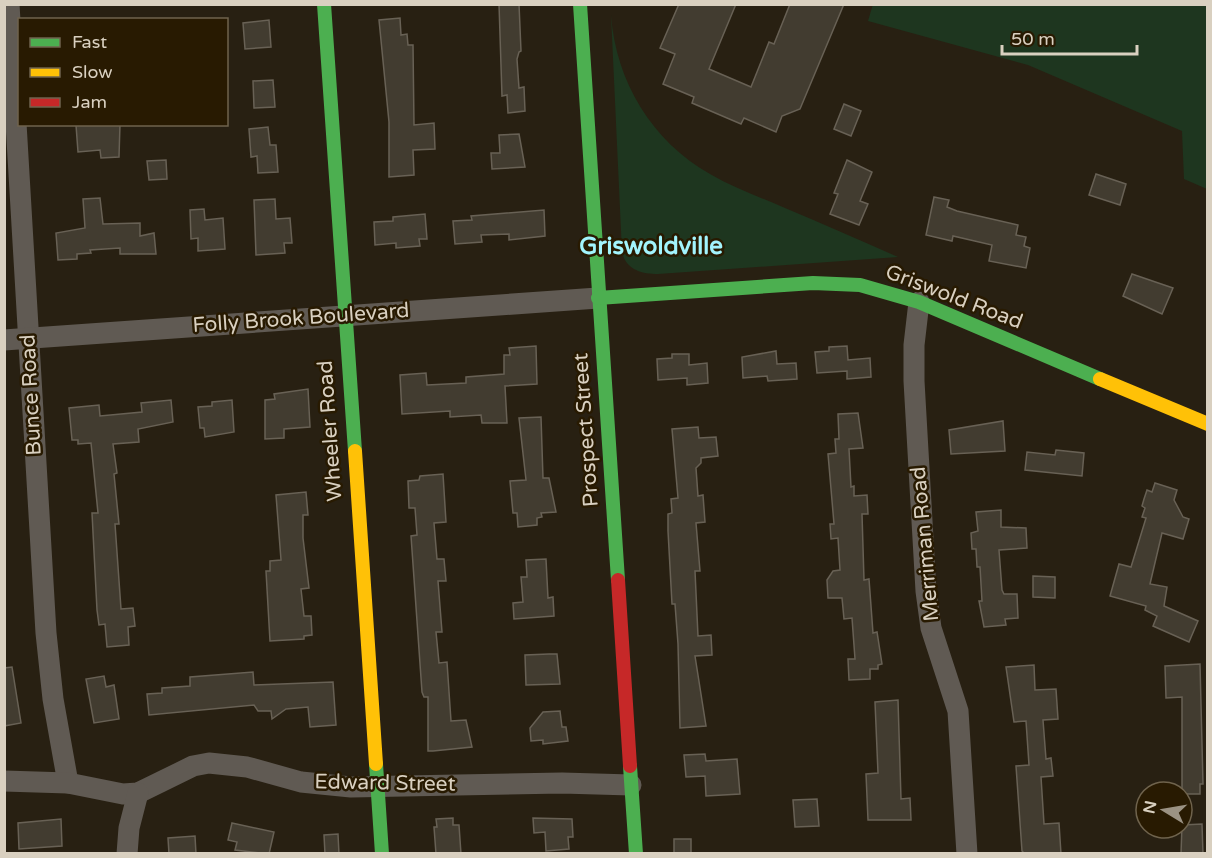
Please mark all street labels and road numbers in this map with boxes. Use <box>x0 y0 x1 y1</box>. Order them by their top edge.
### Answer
street label: Griswold Road <box>882 259 1026 335</box>
street label: Folly Brook Boulevard <box>192 298 410 338</box>
street label: Bunce Road <box>15 334 47 456</box>
street label: Prospect Street <box>568 352 604 508</box>
street label: Wheeler Road <box>313 360 347 502</box>
street label: Merriman Road <box>906 466 944 622</box>
street label: Edward Street <box>314 769 456 797</box>

